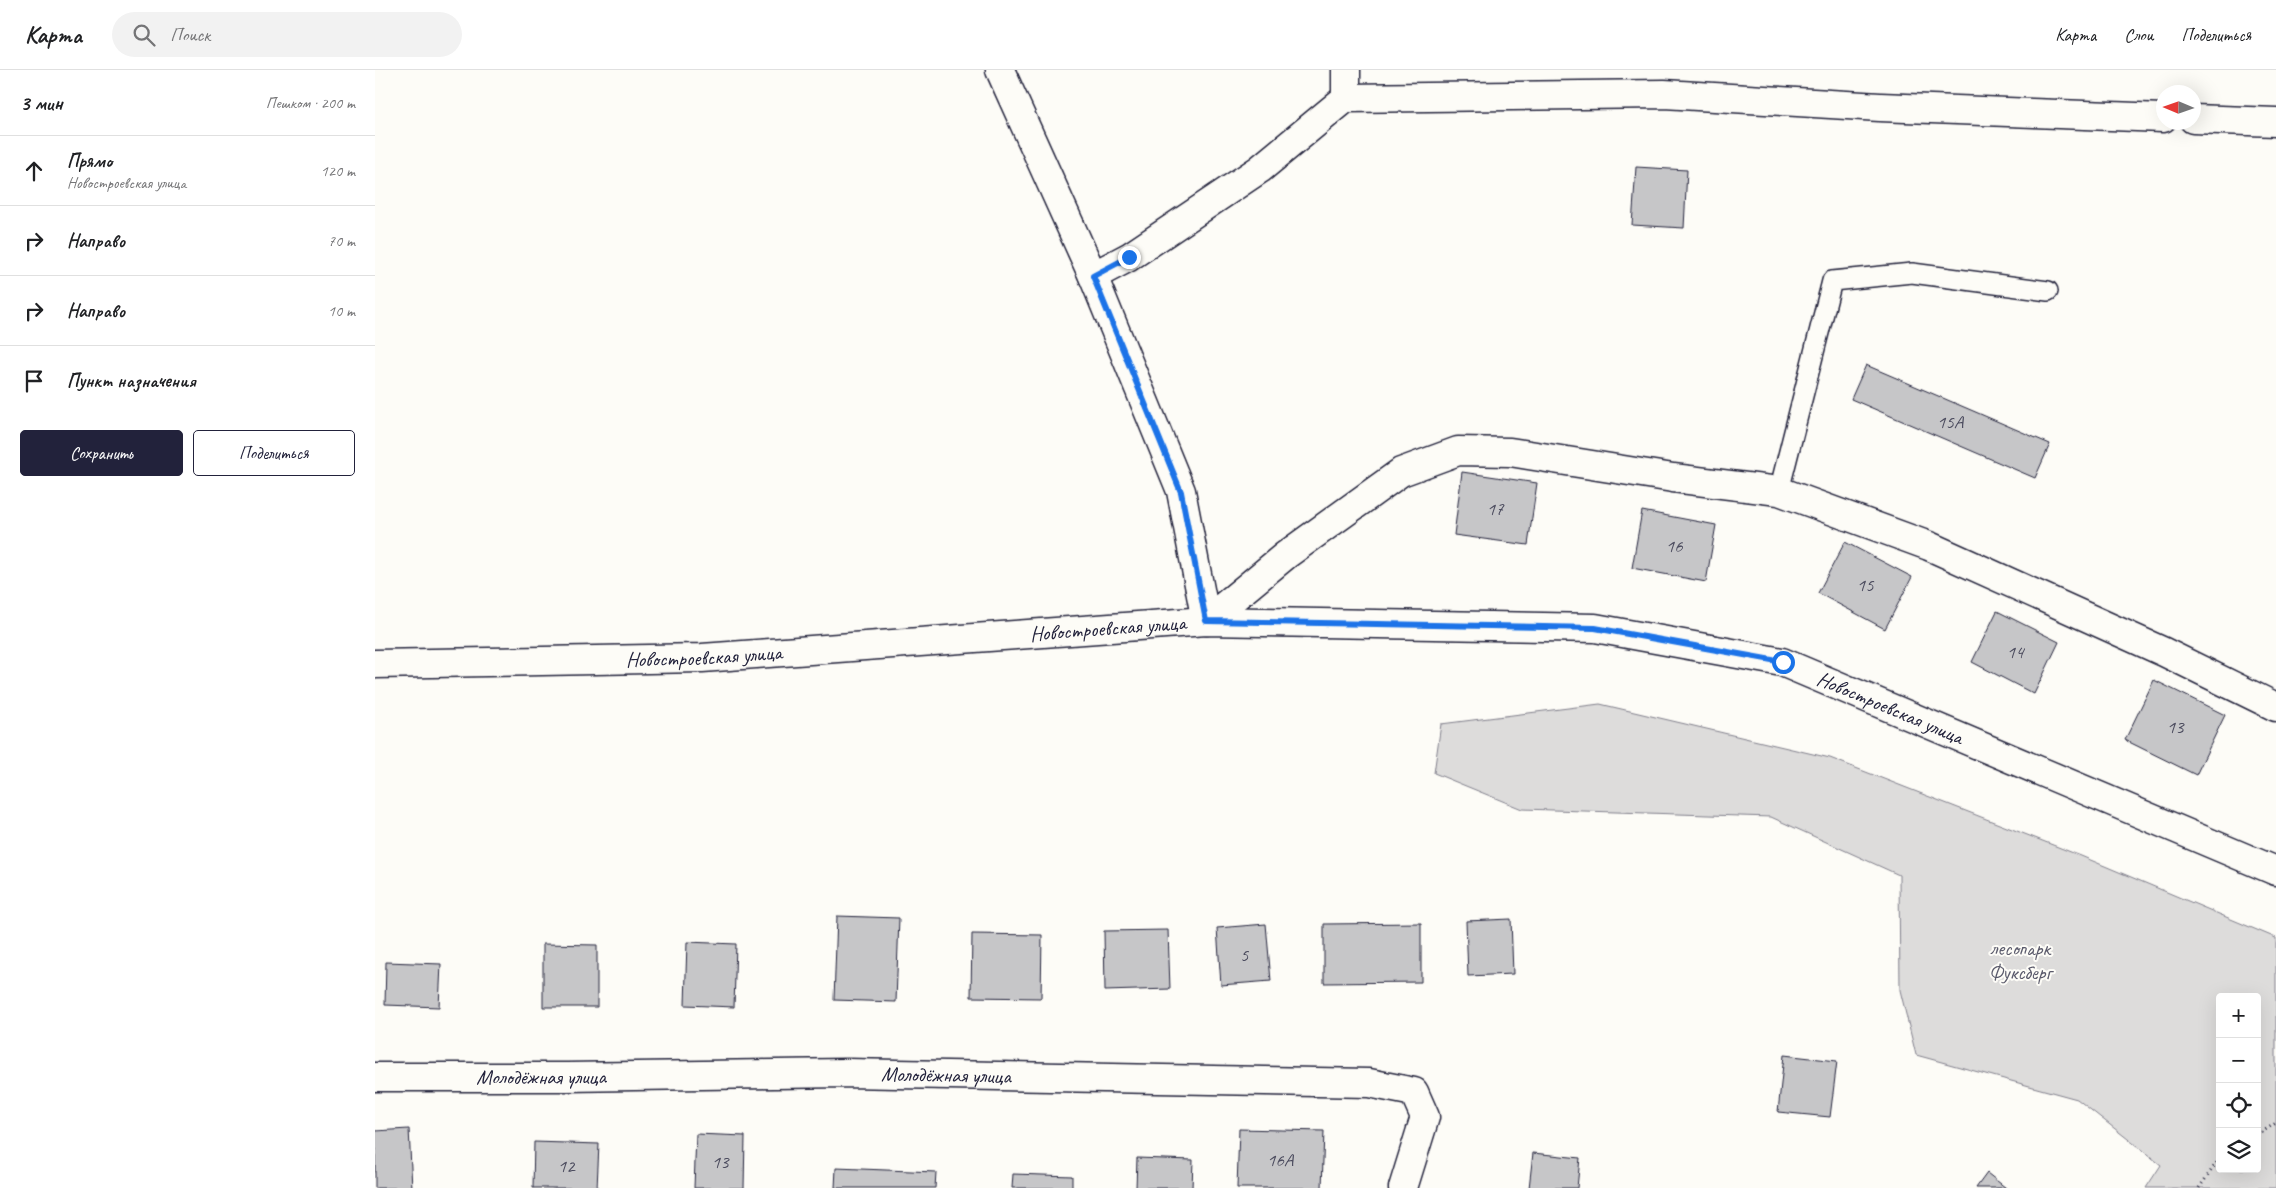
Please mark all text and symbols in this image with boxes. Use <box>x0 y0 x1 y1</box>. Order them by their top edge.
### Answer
search box <box>112 12 462 57</box>
text: Карта <box>25 20 82 50</box>
icon: search <box>130 21 158 49</box>
text: Поиск <box>170 23 210 47</box>
text: Карта <box>2055 24 2096 46</box>
text: Слои <box>2124 24 2153 46</box>
text: Поделиться <box>2181 24 2251 46</box>
north arrow <box>2156 85 2201 130</box>
text: 3 мин <box>20 90 63 116</box>
text: Пешком · 200 m <box>266 93 355 113</box>
text: Прямо <box>67 149 112 173</box>
icon: ahead <box>20 157 48 185</box>
text: 120 m <box>321 161 355 181</box>
text: Новостроевская улица <box>67 173 186 193</box>
icon: right <box>20 227 48 255</box>
text: Направо <box>67 229 125 253</box>
text: 70 m <box>328 231 355 251</box>
route end <box>1118 246 1141 269</box>
icon: right <box>20 297 48 325</box>
text: Направо <box>67 299 125 323</box>
text: 10 m <box>328 301 355 321</box>
icon: arrive <box>20 367 48 395</box>
text: Пункт назначения <box>67 369 196 393</box>
house number: 15А <box>1937 410 1965 434</box>
button: Сохранить <box>20 430 183 476</box>
button: Поделиться <box>193 430 355 476</box>
house number: 17 <box>1486 497 1505 521</box>
house number: 16 <box>1665 534 1684 558</box>
house number: 15 <box>1856 573 1875 597</box>
street label: Новостроевская улица <box>1029 609 1189 647</box>
street label: Новостроевская улица <box>626 639 785 672</box>
house number: 14 <box>2006 640 2026 664</box>
route start <box>1772 651 1795 674</box>
street label: Новостроевская улица <box>1813 665 1969 751</box>
house number: 13 <box>2166 715 2185 739</box>
park label: лесопарк Фуксберг <box>1989 935 2054 985</box>
house number: 5 <box>1240 943 1250 967</box>
map controls <box>2216 993 2261 1173</box>
button: + <box>2216 993 2261 1038</box>
button: − <box>2216 1038 2261 1083</box>
street label: Молодёжная улица <box>881 1061 1013 1089</box>
street label: Молодёжная улица <box>476 1063 608 1090</box>
button: locate <box>2216 1083 2261 1128</box>
button: layers <box>2216 1128 2261 1173</box>
house number: 16А <box>1267 1148 1295 1172</box>
house number: 13 <box>711 1150 730 1174</box>
house number: 12 <box>557 1154 576 1178</box>

